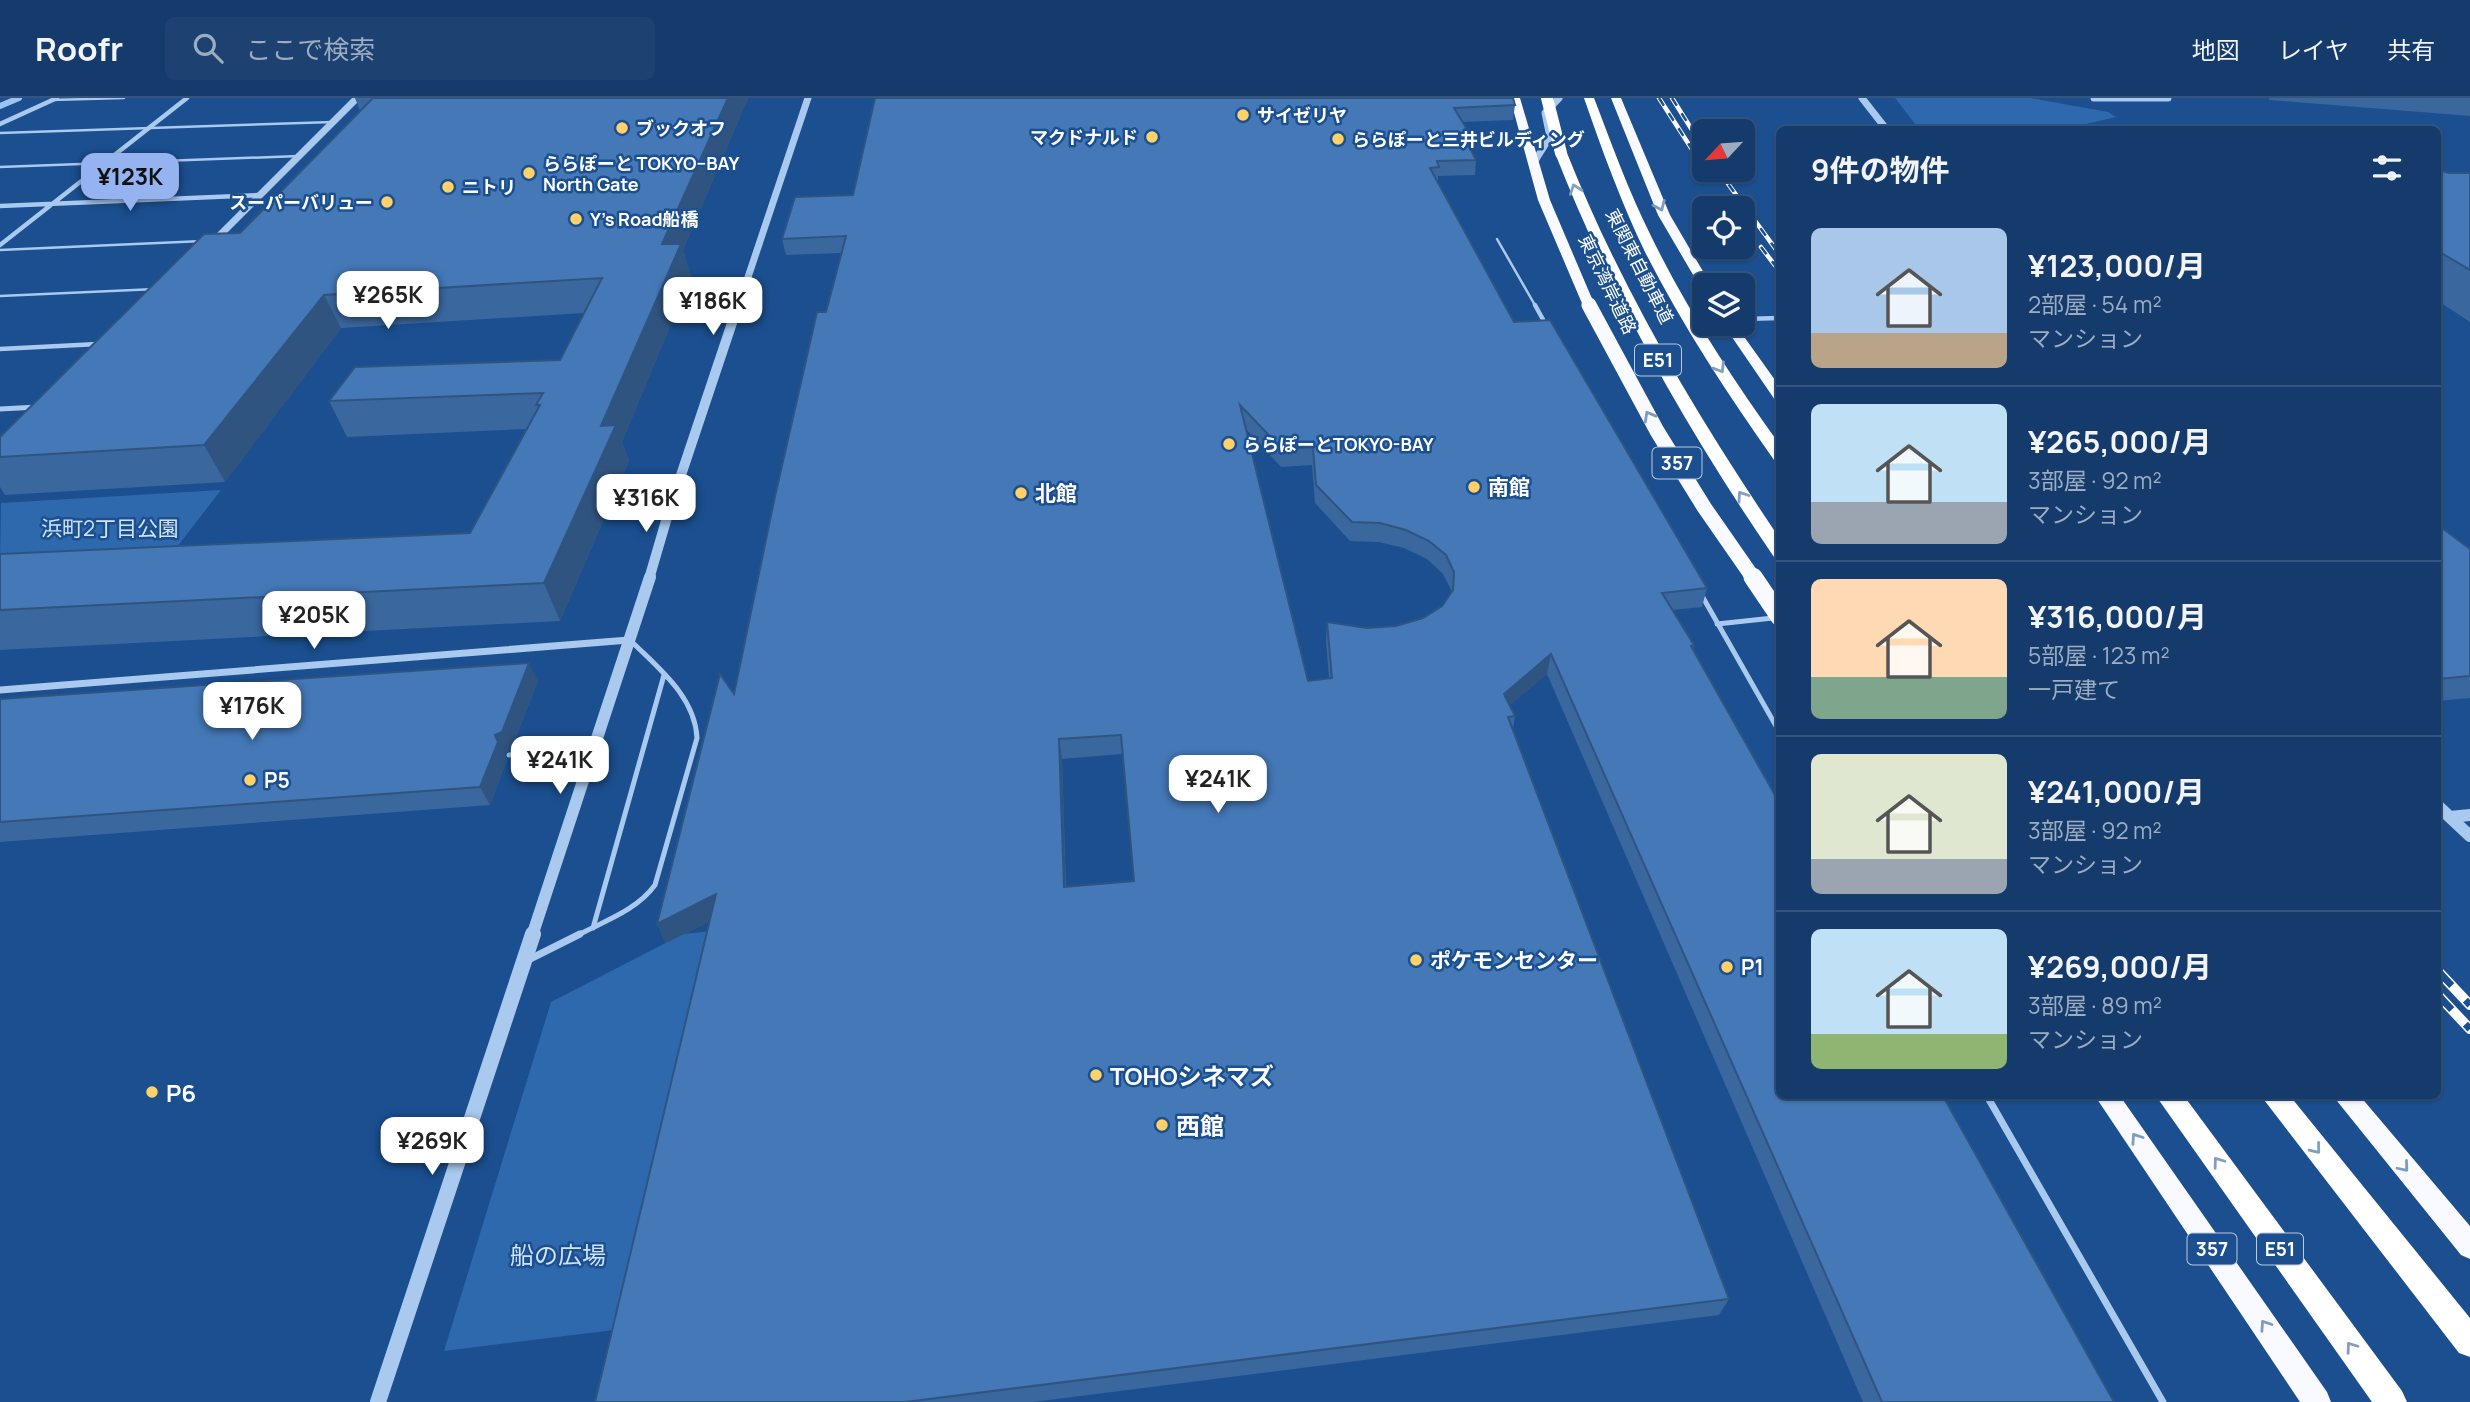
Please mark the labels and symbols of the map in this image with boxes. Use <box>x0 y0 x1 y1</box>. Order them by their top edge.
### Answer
place label: サイゼリヤ <box>1257 103 1347 127</box>
marker: サイゼリヤ <box>1235 107 1251 123</box>
place label: ブックオフ <box>636 116 726 140</box>
north arrow <box>1692 119 1755 182</box>
marker: ブックオフ <box>614 120 630 136</box>
place label: マクドナルド <box>1030 125 1138 149</box>
place label: ららぽーと三井ビルディング <box>1352 127 1585 151</box>
marker: マクドナルド <box>1144 129 1160 145</box>
marker: ららぽーと三井ビルディング <box>1330 131 1346 147</box>
place label: ららぽーと TOKYO−BAY North Gate <box>543 151 740 196</box>
pin: ¥123K <box>81 153 179 213</box>
marker: ららぽーと TOKYO−BAY North Gate <box>521 165 537 181</box>
place label: ニトリ <box>462 175 516 199</box>
marker: ニトリ <box>440 179 456 195</box>
one-way arrow <box>1569 184 1583 196</box>
place label: スーパーバリュー <box>229 190 373 214</box>
marker: スーパーバリュー <box>379 194 395 210</box>
one-way arrow <box>1652 199 1666 212</box>
street label: 東関東自動車道 <box>1601 204 1679 328</box>
place label: Y's Road船橋 <box>590 207 699 231</box>
marker: Y's Road船橋 <box>568 211 584 227</box>
street label: 東京湾岸道路 <box>1574 230 1642 338</box>
pin: ¥265K <box>339 272 437 331</box>
pin: ¥186K <box>664 278 762 337</box>
road number: E51 <box>1635 344 1681 376</box>
one-way arrow <box>1711 361 1724 374</box>
one-way arrow <box>1644 411 1657 424</box>
place label: ららぽーとTOKYO-BAY <box>1243 432 1434 456</box>
marker: ららぽーとTOKYO-BAY <box>1221 436 1237 452</box>
road number: 357 <box>1652 448 1702 478</box>
place label: 南館 <box>1488 473 1530 501</box>
pin: ¥316K <box>597 474 695 534</box>
place label: 北館 <box>1035 479 1077 507</box>
marker: 南館 <box>1466 479 1482 495</box>
marker: 北館 <box>1013 485 1029 501</box>
one-way arrow <box>1738 491 1750 504</box>
park label: 浜町2丁目公園 <box>41 514 179 542</box>
pin: ¥205K <box>265 592 363 651</box>
pin: ¥176K <box>203 682 301 742</box>
pin: ¥241K <box>511 736 609 796</box>
pin: ¥241K <box>1169 756 1267 815</box>
place label: P5 <box>264 766 290 794</box>
marker: P5 <box>242 772 258 788</box>
place label: ポケモンセンター <box>1430 946 1598 974</box>
marker: ポケモンセンター <box>1408 952 1424 968</box>
place label: P1 <box>1741 953 1764 981</box>
marker: P1 <box>1719 959 1735 975</box>
place label: TOHOシネマズ <box>1110 1059 1274 1092</box>
marker: TOHOシネマズ <box>1088 1067 1104 1083</box>
place label: P6 <box>166 1076 196 1109</box>
marker: P6 <box>144 1084 160 1100</box>
place label: 西館 <box>1176 1109 1224 1142</box>
marker: 西館 <box>1154 1117 1170 1133</box>
pin: ¥269K <box>383 1118 481 1177</box>
one-way arrow <box>2132 1133 2144 1146</box>
one-way arrow <box>2308 1140 2320 1153</box>
one-way arrow <box>2213 1158 2226 1170</box>
one-way arrow <box>2396 1158 2408 1171</box>
road number: 357 <box>2188 1233 2236 1264</box>
road number: E51 <box>2257 1233 2303 1264</box>
park label: 船の広場 <box>510 1238 606 1271</box>
one-way arrow <box>2260 1320 2273 1333</box>
one-way arrow <box>2347 1342 2359 1355</box>

